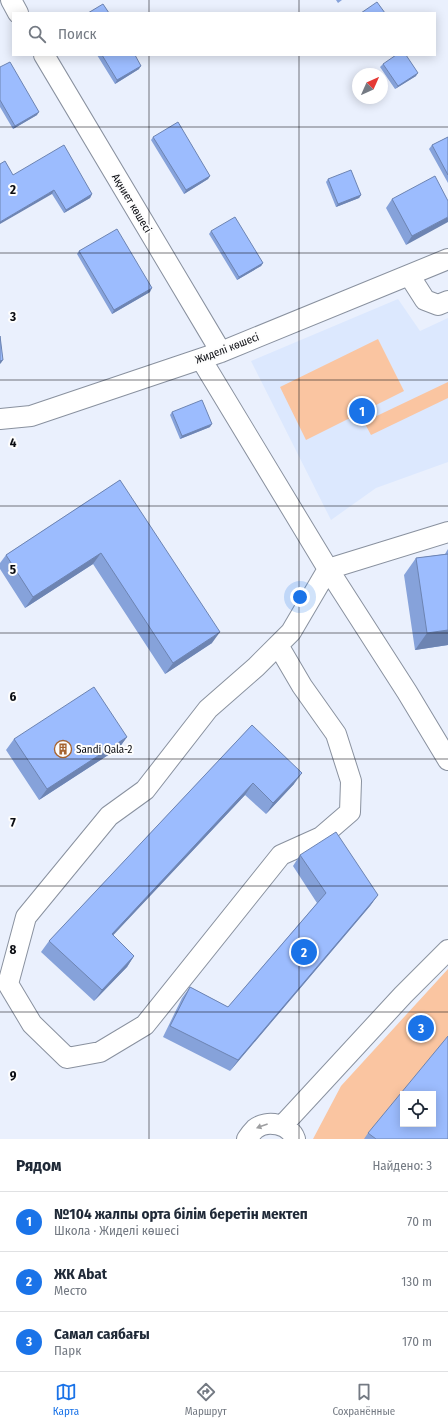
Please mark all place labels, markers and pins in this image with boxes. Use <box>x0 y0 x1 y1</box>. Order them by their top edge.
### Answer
pin: 1 <box>349 396 375 426</box>
building icon: Sandi Qala-2 <box>53 739 73 759</box>
place label: Sandi Qala-2 <box>76 743 132 756</box>
pin: 2 <box>291 937 317 967</box>
pin: 3 <box>408 1013 434 1043</box>

